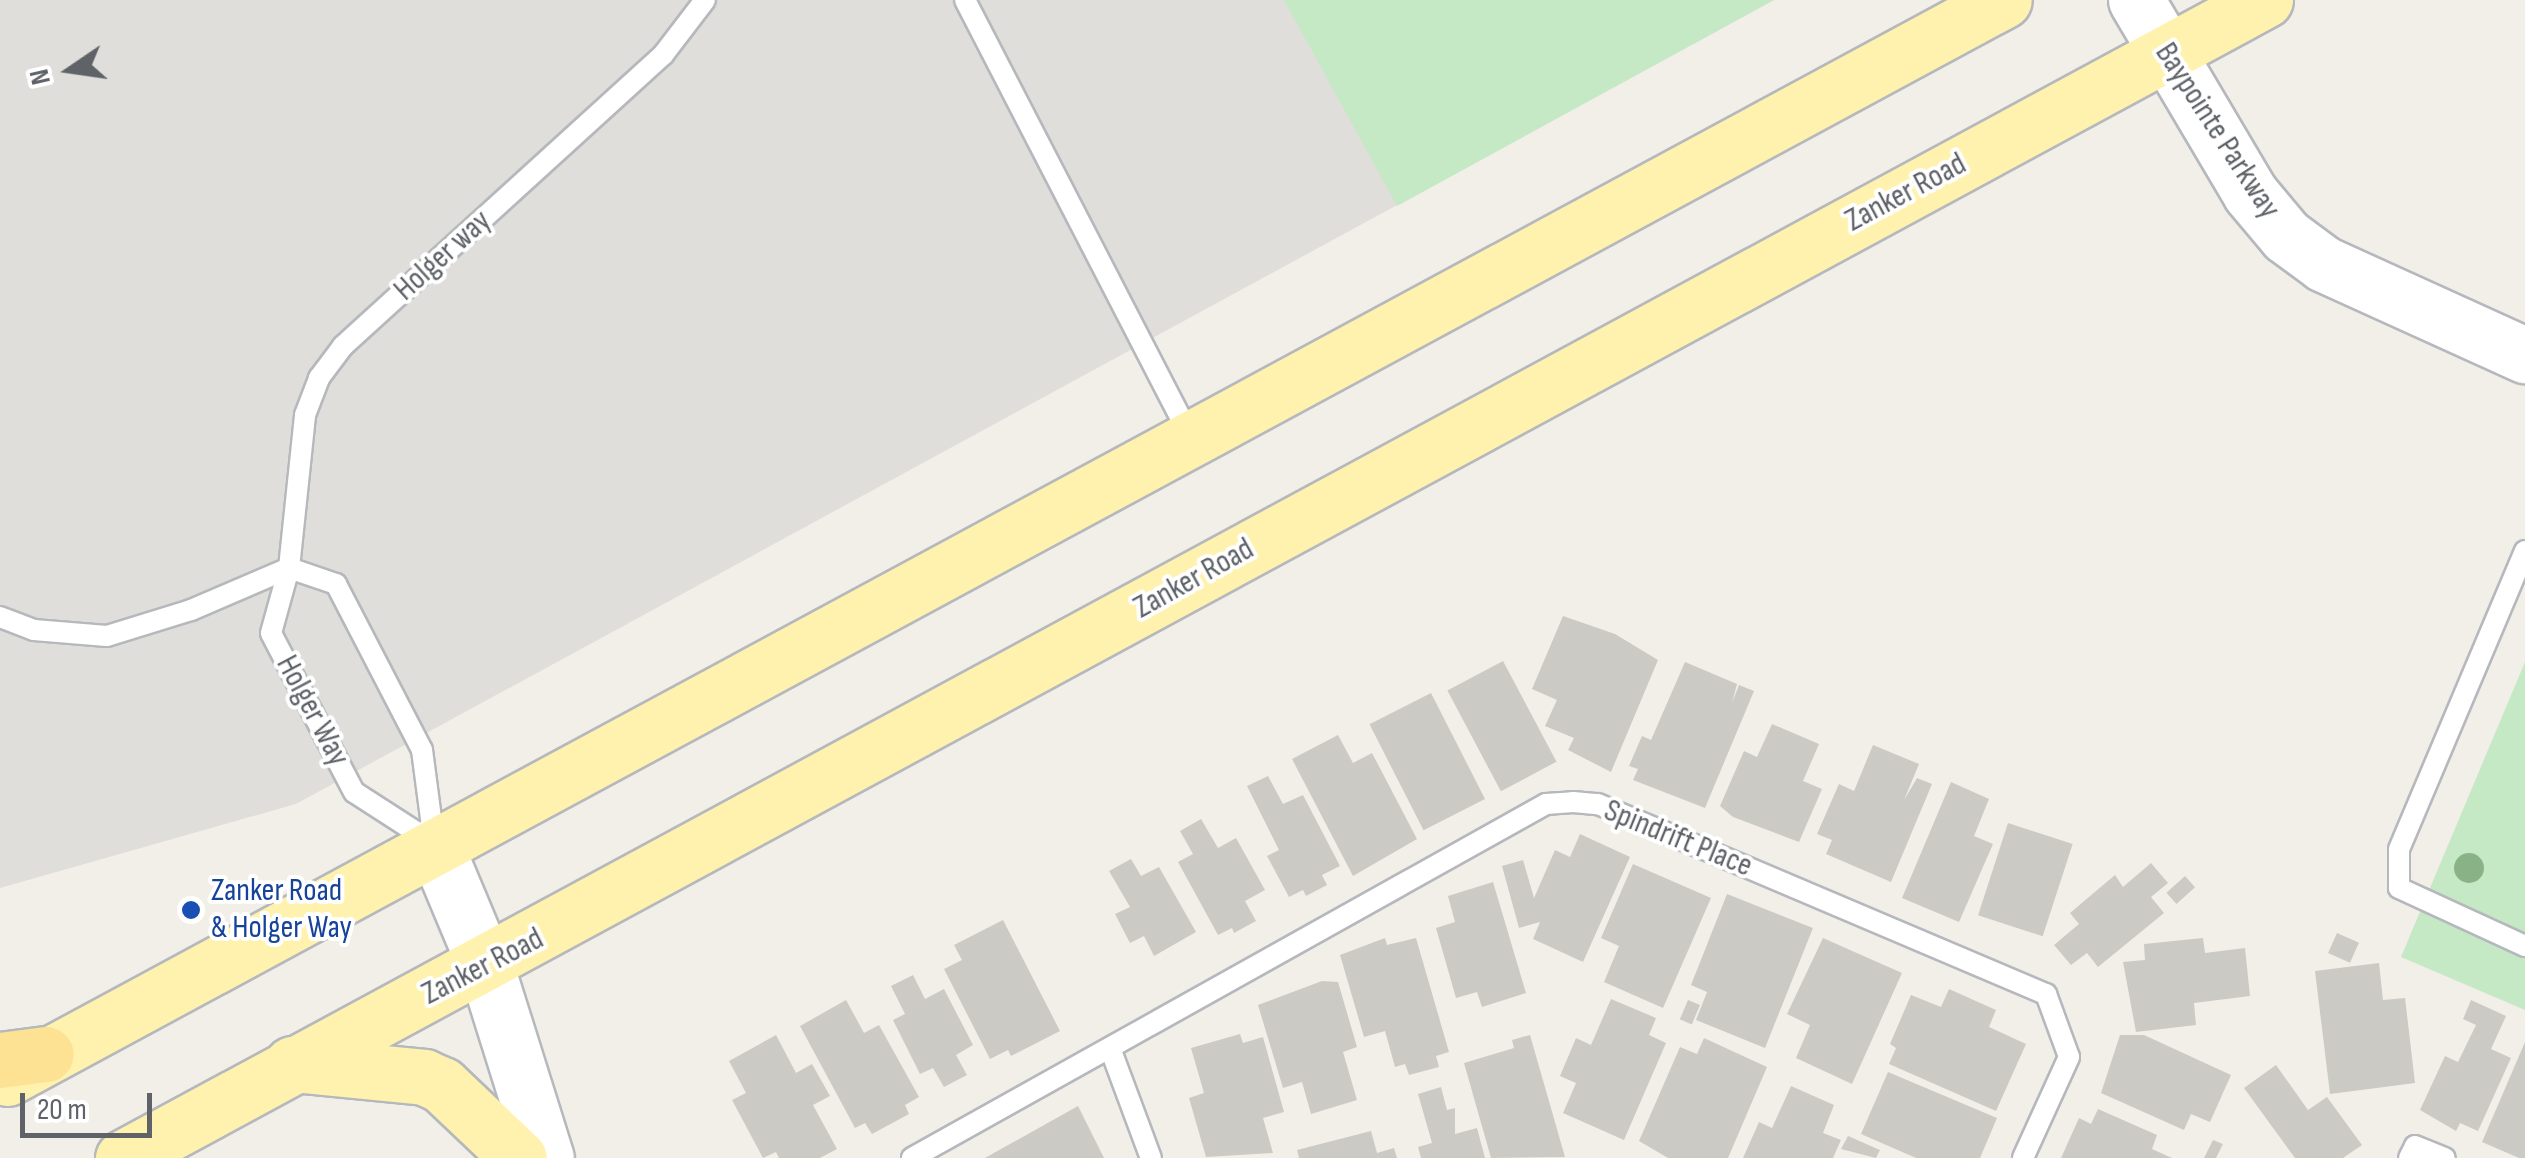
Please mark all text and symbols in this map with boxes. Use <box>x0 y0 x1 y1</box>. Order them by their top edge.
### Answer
north arrow <box>20 20 120 120</box>
street label: Baypointe Parkway <box>2146 36 2288 226</box>
text: N <box>23 66 58 88</box>
street label: Zanker Road <box>1839 145 1973 241</box>
street label: Holger way <box>387 203 499 309</box>
street label: Zanker Road <box>1127 530 1261 628</box>
street label: Holger Way <box>267 649 357 773</box>
street label: Spindrift Place <box>1598 792 1758 886</box>
place label: Zanker Road & Holger Way <box>211 873 352 948</box>
marker: Zanker Road & Holger Way <box>180 899 202 921</box>
street label: Zanker Road <box>416 920 550 1014</box>
scale bar <box>25 1073 158 1135</box>
text: 20 m <box>37 1092 87 1128</box>

